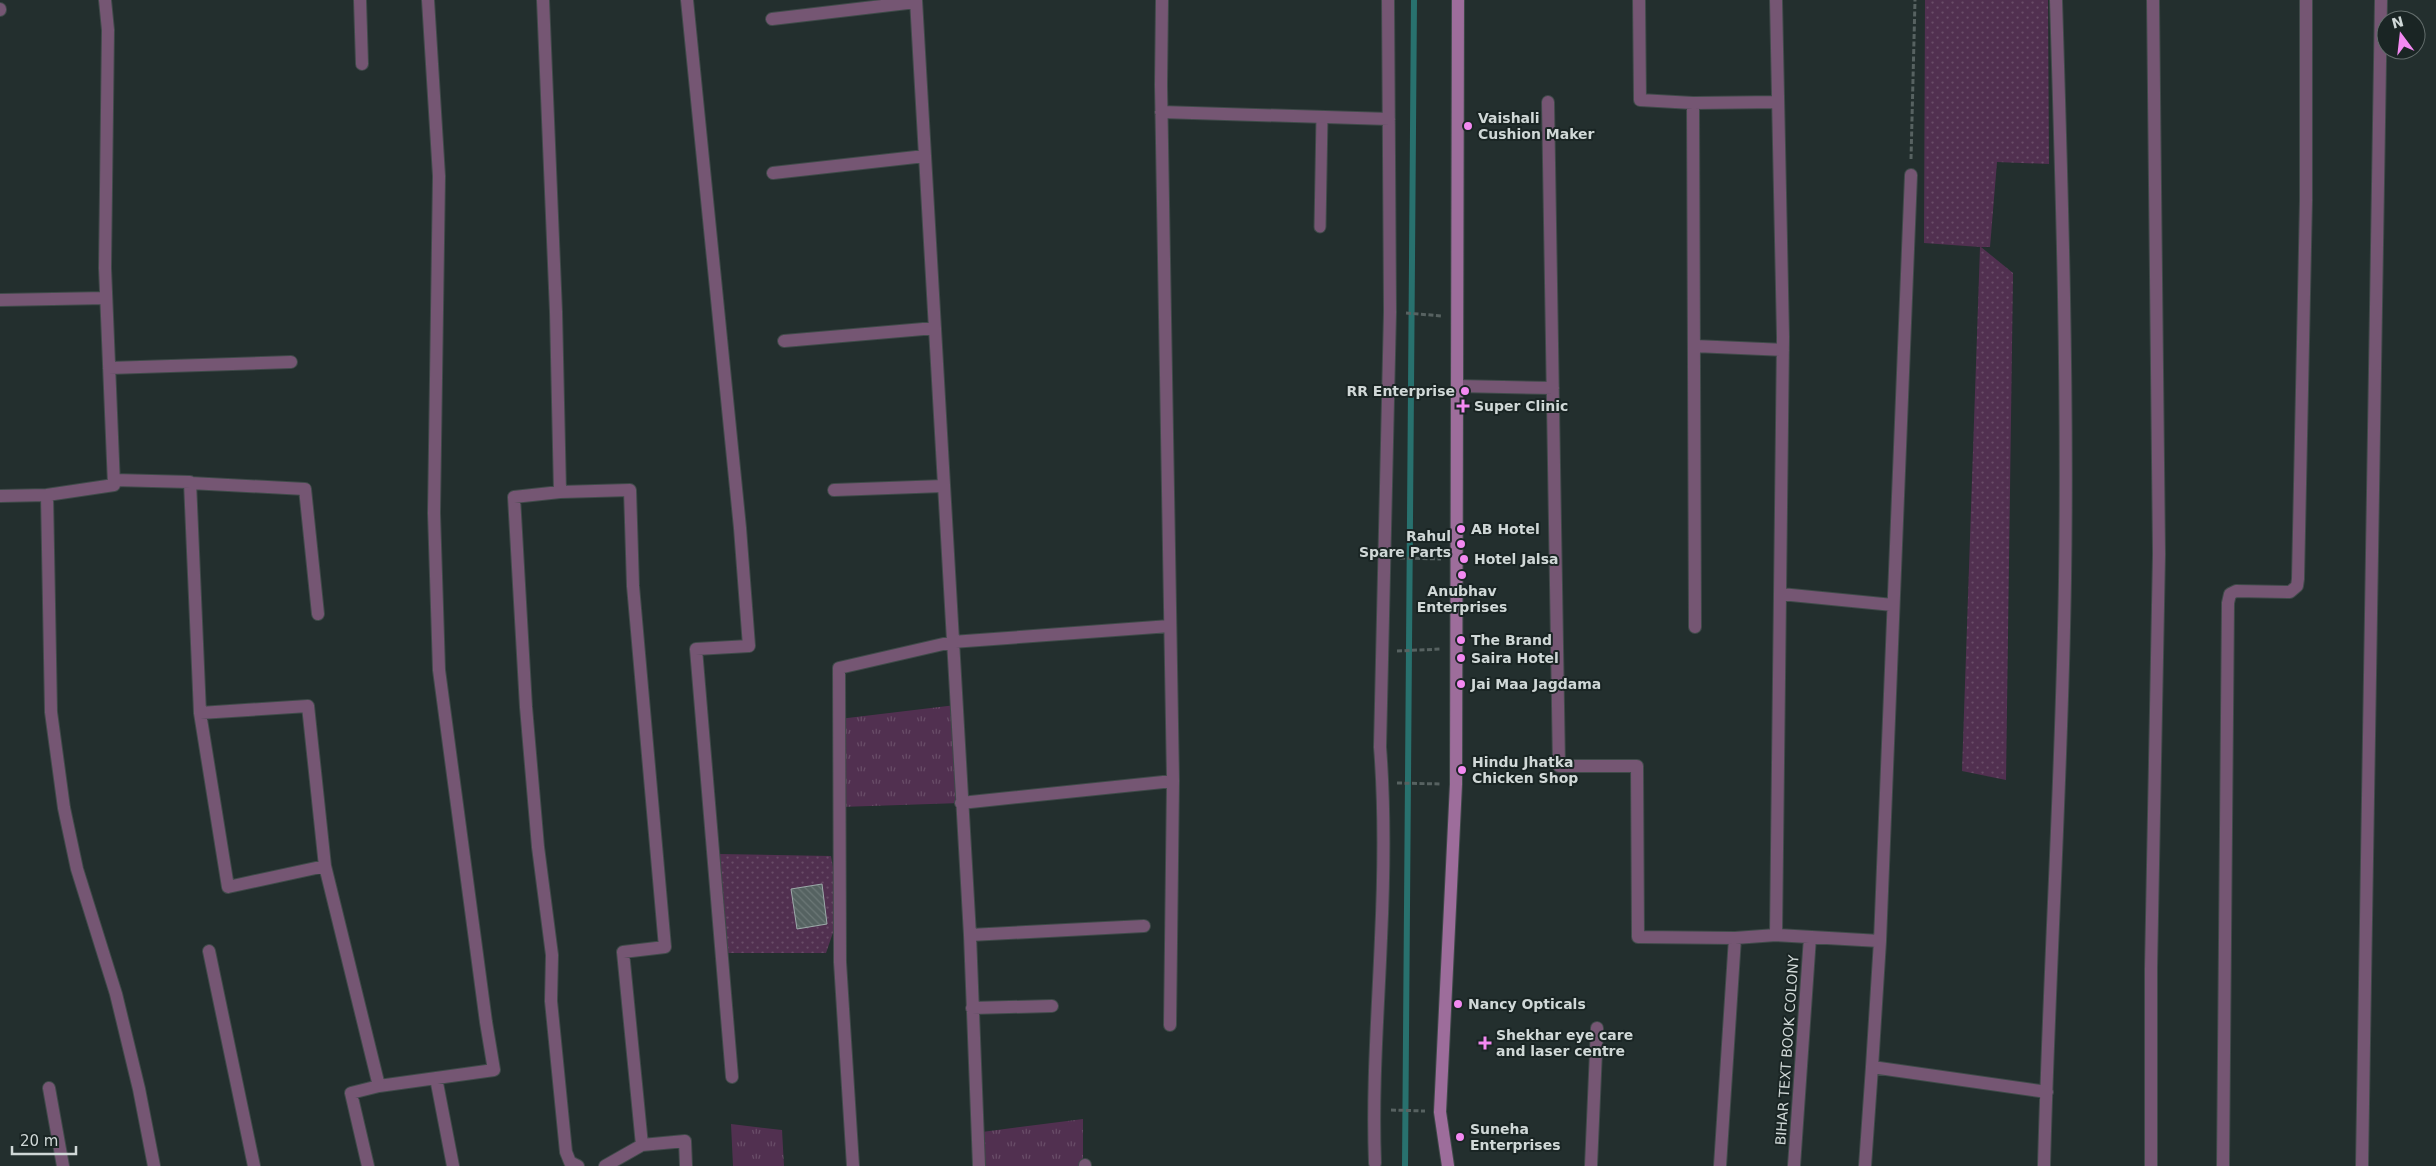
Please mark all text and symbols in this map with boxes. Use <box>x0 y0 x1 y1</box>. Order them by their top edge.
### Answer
north arrow <box>2376 10 2426 60</box>
text: N <box>2390 13 2405 32</box>
place label: Vaishali Cushion Maker <box>1478 110 1595 142</box>
marker: Vaishali Cushion Maker <box>1462 120 1474 132</box>
place label: RR Enterprise <box>1346 383 1455 399</box>
marker: RR Enterprise <box>1459 385 1471 397</box>
place label: Super Clinic <box>1474 398 1568 414</box>
marker: Super Clinic <box>1456 399 1470 413</box>
place label: AB Hotel <box>1471 521 1540 537</box>
marker: AB Hotel <box>1455 523 1467 535</box>
place label: Rahul Spare Parts <box>1359 528 1451 560</box>
marker: Rahul Spare Parts <box>1455 538 1467 550</box>
place label: Hotel Jalsa <box>1474 551 1558 567</box>
marker: Hotel Jalsa <box>1458 553 1470 565</box>
marker: Anubhav Enterprises <box>1456 569 1468 581</box>
place label: Anubhav Enterprises <box>1417 583 1507 615</box>
place label: The Brand <box>1471 632 1552 648</box>
marker: The Brand <box>1455 634 1467 646</box>
place label: Saira Hotel <box>1471 650 1559 666</box>
marker: Saira Hotel <box>1455 652 1467 664</box>
place label: Jai Maa Jagdama <box>1470 676 1601 692</box>
marker: Jai Maa Jagdama <box>1455 678 1467 690</box>
place label: Hindu Jhatka Chicken Shop <box>1472 754 1578 786</box>
marker: Hindu Jhatka Chicken Shop <box>1456 764 1468 776</box>
street label: BIHAR TEXT BOOK COLONY <box>1772 954 1802 1146</box>
place label: Nancy Opticals <box>1468 996 1586 1012</box>
marker: Nancy Opticals <box>1452 998 1464 1010</box>
place label: Shekhar eye care and laser centre <box>1496 1027 1633 1059</box>
marker: Shekhar eye care and laser centre <box>1478 1036 1492 1050</box>
place label: Suneha Enterprises <box>1470 1121 1561 1153</box>
scale bar <box>12 1124 76 1156</box>
marker: Suneha Enterprises <box>1454 1131 1466 1143</box>
text: 20 m <box>20 1132 58 1150</box>

